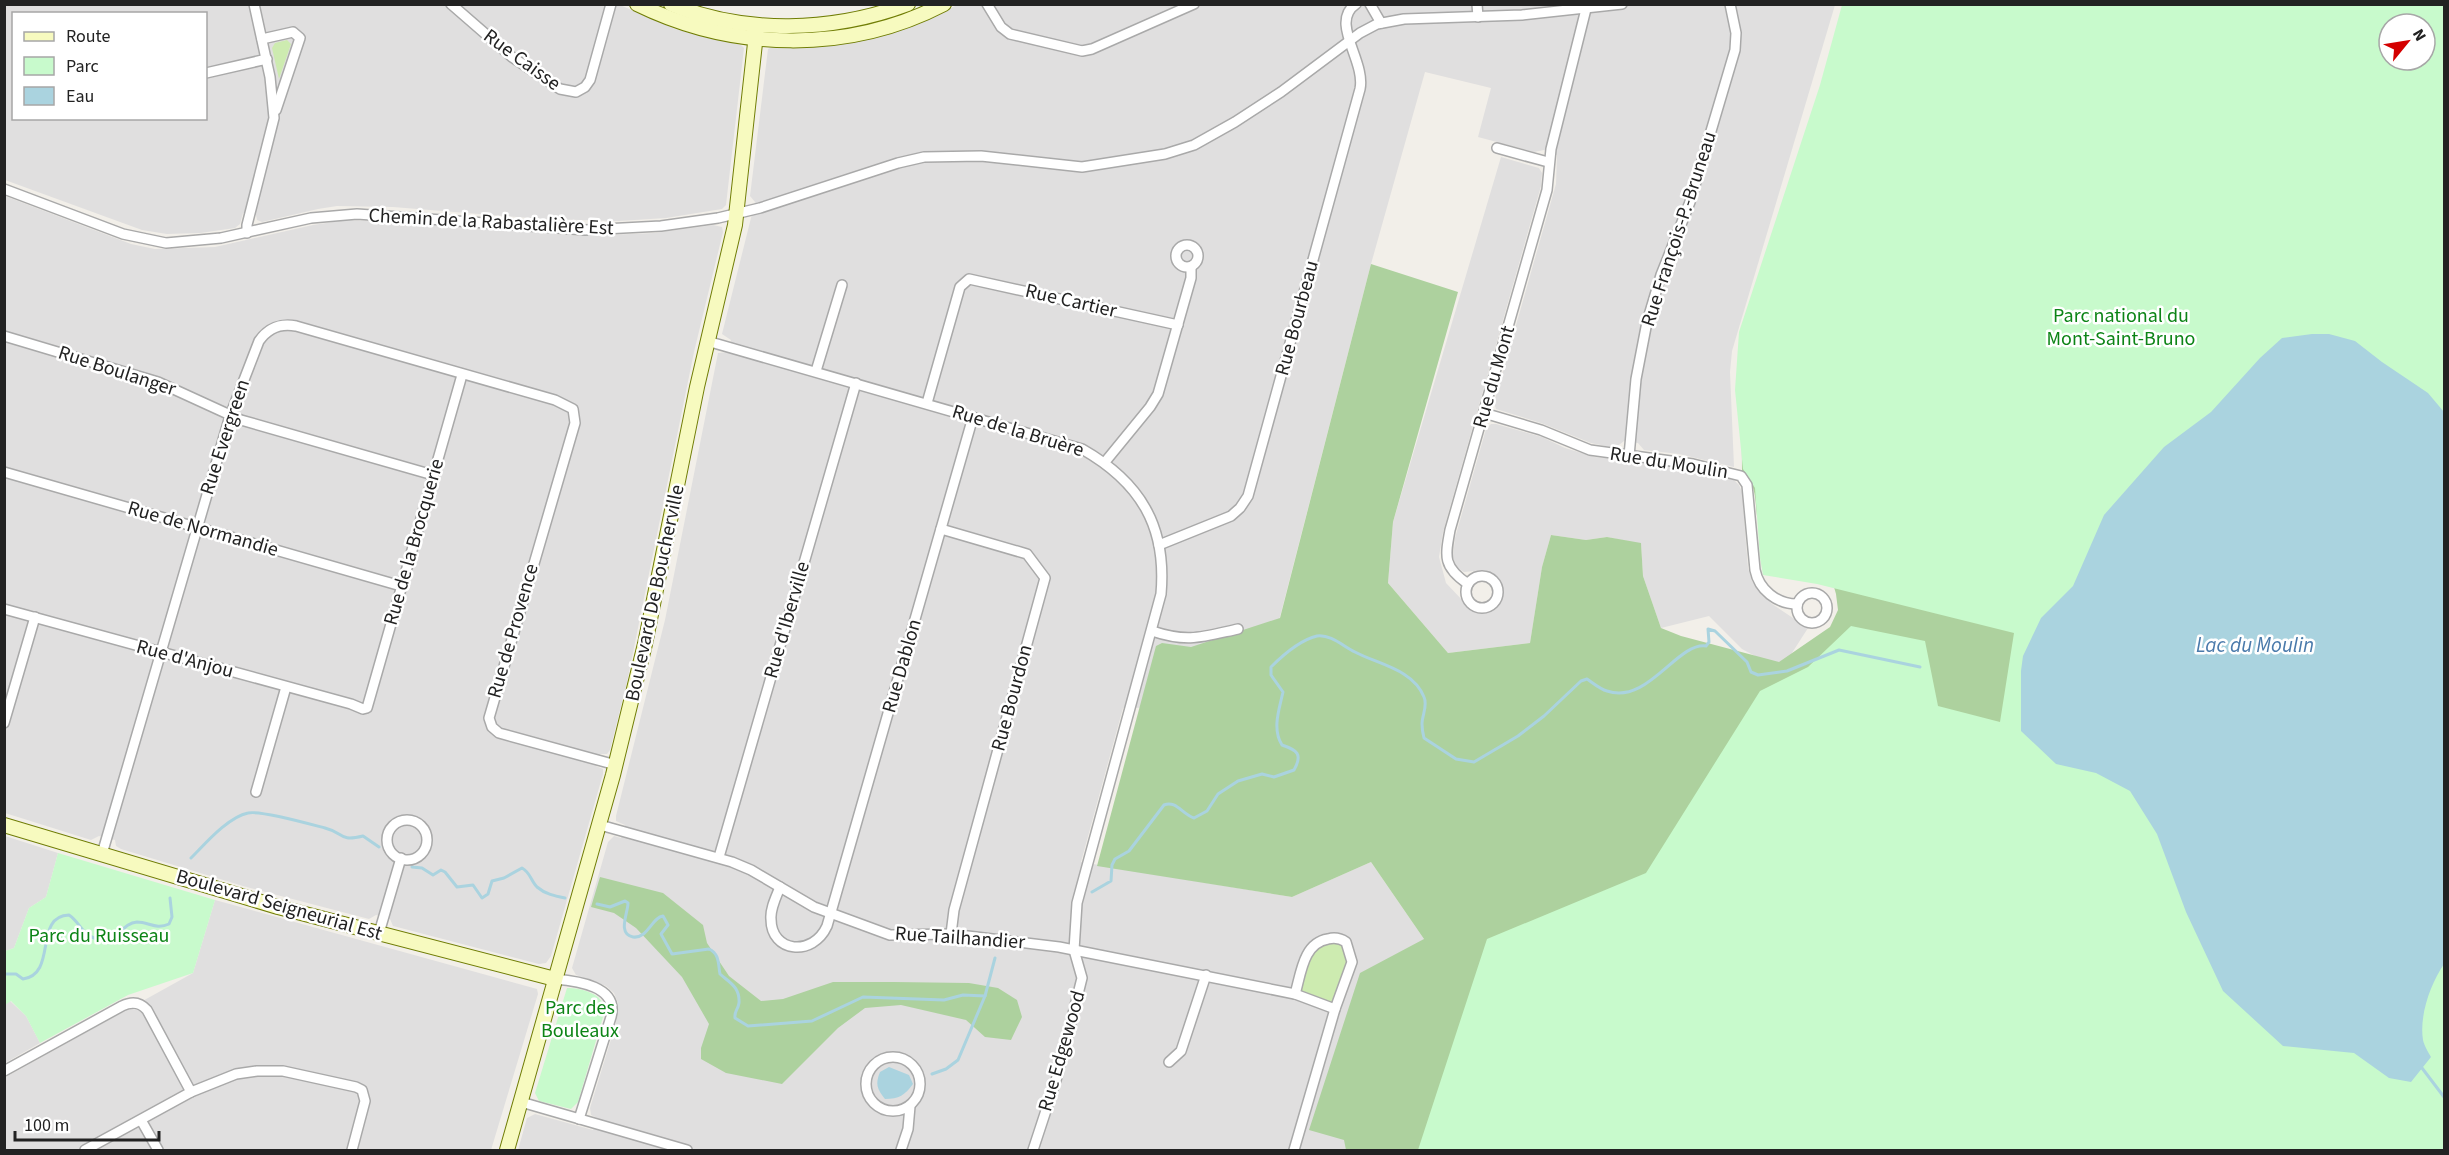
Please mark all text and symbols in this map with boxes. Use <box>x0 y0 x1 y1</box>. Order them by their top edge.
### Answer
legend <box>12 12 207 120</box>
north arrow <box>2377 12 2437 72</box>
street label: Rue Caisse <box>478 22 566 98</box>
text: Route <box>66 24 110 49</box>
text: N <box>2407 25 2431 45</box>
text: Parc <box>66 54 99 79</box>
text: Eau <box>66 84 94 109</box>
street label: Rue François-P.-Bruneau <box>1634 128 1724 330</box>
street label: Chemin de la Rabastalière Est <box>368 202 614 242</box>
street label: Rue Bourbeau <box>1268 257 1326 379</box>
street label: Rue Cartier <box>1022 277 1120 325</box>
park label: Parc national du Mont-Saint-Bruno <box>2047 302 2195 353</box>
street label: Rue du Mont <box>1466 322 1522 431</box>
street label: Rue Boulanger <box>54 339 180 403</box>
street label: Rue Evergreen <box>193 376 257 498</box>
street label: Rue de la Bruère <box>949 398 1087 464</box>
street label: Rue du Moulin <box>1608 440 1730 486</box>
street label: Rue de la Brocquerie <box>377 455 451 629</box>
street label: Boulevard De Boucherville <box>618 482 692 704</box>
street label: Rue de Normandie <box>124 494 282 564</box>
street label: Rue d'Iberville <box>757 558 817 682</box>
street label: Rue de Provence <box>480 560 546 702</box>
street label: Rue Dablon <box>875 616 929 716</box>
water label: Lac du Moulin <box>2196 630 2314 660</box>
street label: Rue d'Anjou <box>133 633 237 685</box>
street label: Rue Bourdon <box>984 642 1040 754</box>
street label: Boulevard Seigneurial Est <box>173 862 386 948</box>
street label: Rue Tailhandier <box>894 919 1026 957</box>
park label: Parc du Ruisseau <box>29 922 169 950</box>
street label: Rue Edgewood <box>1031 987 1093 1115</box>
park label: Parc des Bouleaux <box>541 994 619 1045</box>
scale bar <box>15 1104 159 1142</box>
text: 100 m <box>24 1113 69 1138</box>

